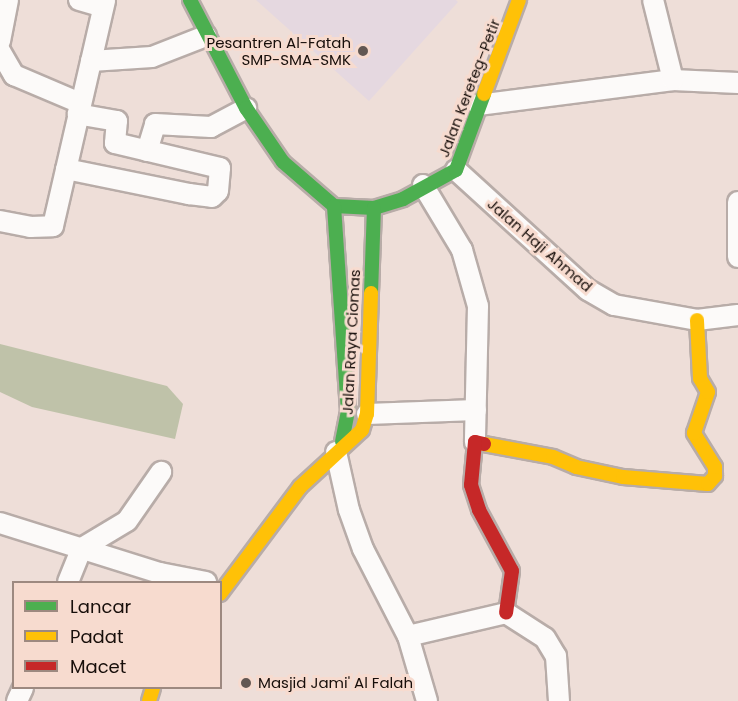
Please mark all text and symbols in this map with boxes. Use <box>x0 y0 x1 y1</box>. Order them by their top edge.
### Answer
street label: Jalan Kereteg–Petir <box>434 16 504 160</box>
place label: Pesantren Al-Fatah SMP-SMA-SMK <box>207 33 351 68</box>
marker: Pesantren Al-Fatah SMP-SMA-SMK <box>356 44 370 58</box>
street label: Jalan Haji Ahmad <box>484 195 596 295</box>
street label: Jalan Raya Ciomas <box>338 269 364 415</box>
legend <box>12 581 222 689</box>
text: Lancar <box>70 594 131 619</box>
text: Padat <box>70 624 123 649</box>
text: Macet <box>70 654 126 679</box>
place label: Masjid Jami' Al Falah <box>258 674 413 692</box>
marker: Masjid Jami' Al Falah <box>239 676 253 690</box>

